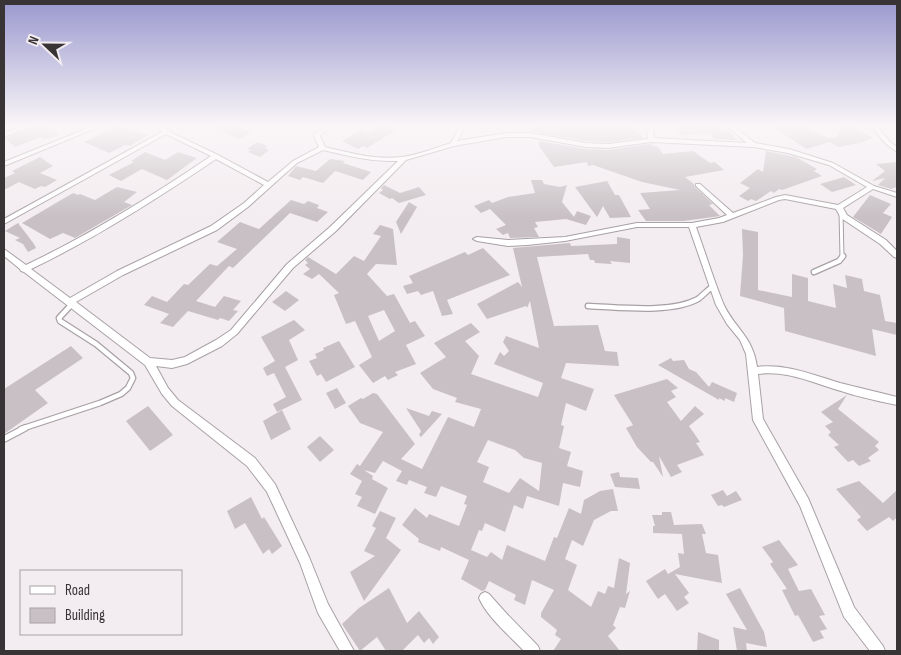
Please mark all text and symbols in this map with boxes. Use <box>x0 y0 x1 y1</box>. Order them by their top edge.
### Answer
north arrow <box>20 20 70 70</box>
text: N <box>24 34 43 47</box>
legend <box>20 570 182 635</box>
text: Road <box>65 581 90 600</box>
text: Building <box>65 606 105 625</box>

